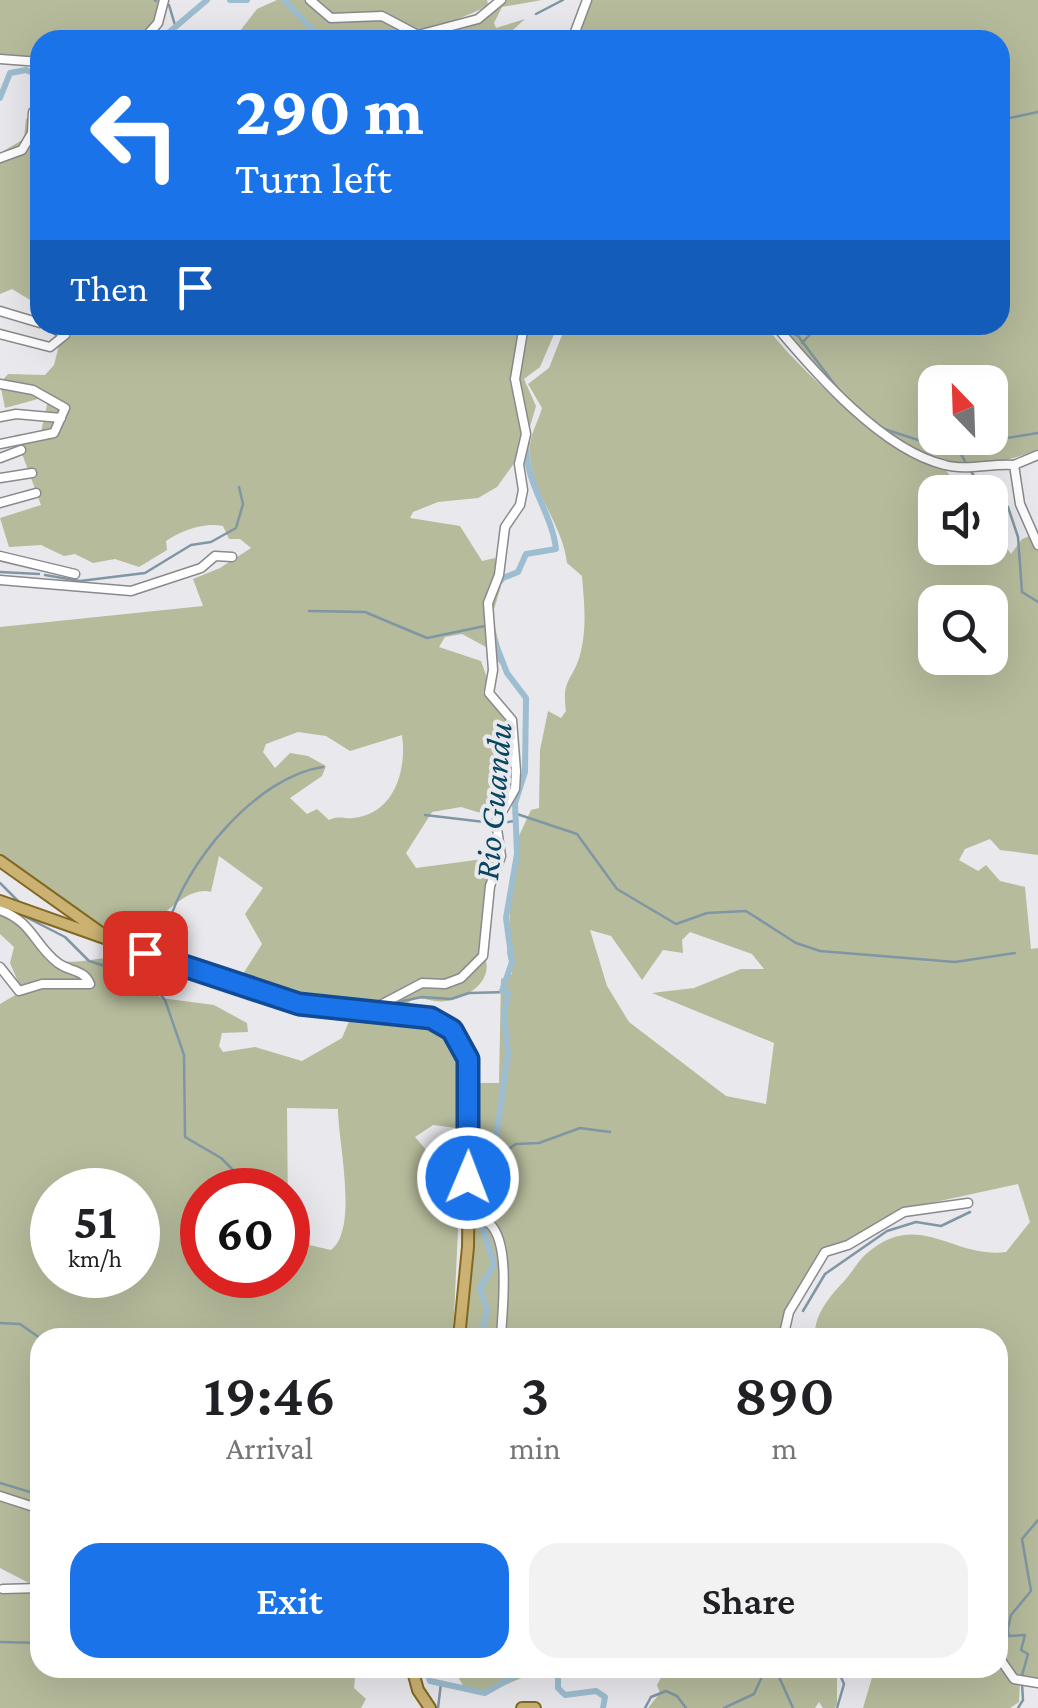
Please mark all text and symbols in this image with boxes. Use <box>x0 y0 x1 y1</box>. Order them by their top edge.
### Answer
icon: left <box>70 70 200 200</box>
text: 290 m <box>235 71 424 149</box>
text: Turn left <box>235 153 392 203</box>
icon: arrive <box>168 260 223 315</box>
text: Then <box>70 267 148 309</box>
north arrow <box>918 365 1008 455</box>
map controls <box>918 365 1008 675</box>
button: sound <box>918 475 1008 565</box>
button: search <box>918 585 1008 675</box>
water label: Rio Guandu <box>467 721 520 881</box>
pin <box>103 911 188 996</box>
icon: arrive <box>118 926 173 981</box>
position arrow <box>416 1126 520 1230</box>
speed limit sign: 60 <box>180 1168 310 1298</box>
text: 51 <box>74 1193 116 1249</box>
text: km/h <box>68 1245 122 1272</box>
text: 19:46 <box>203 1361 336 1428</box>
text: 3 <box>520 1361 549 1428</box>
text: 890 <box>734 1361 835 1428</box>
text: Arrival <box>226 1430 313 1466</box>
text: min <box>509 1430 561 1466</box>
text: m <box>771 1430 797 1466</box>
button: Exit <box>70 1543 509 1658</box>
button: Share <box>529 1543 968 1658</box>

